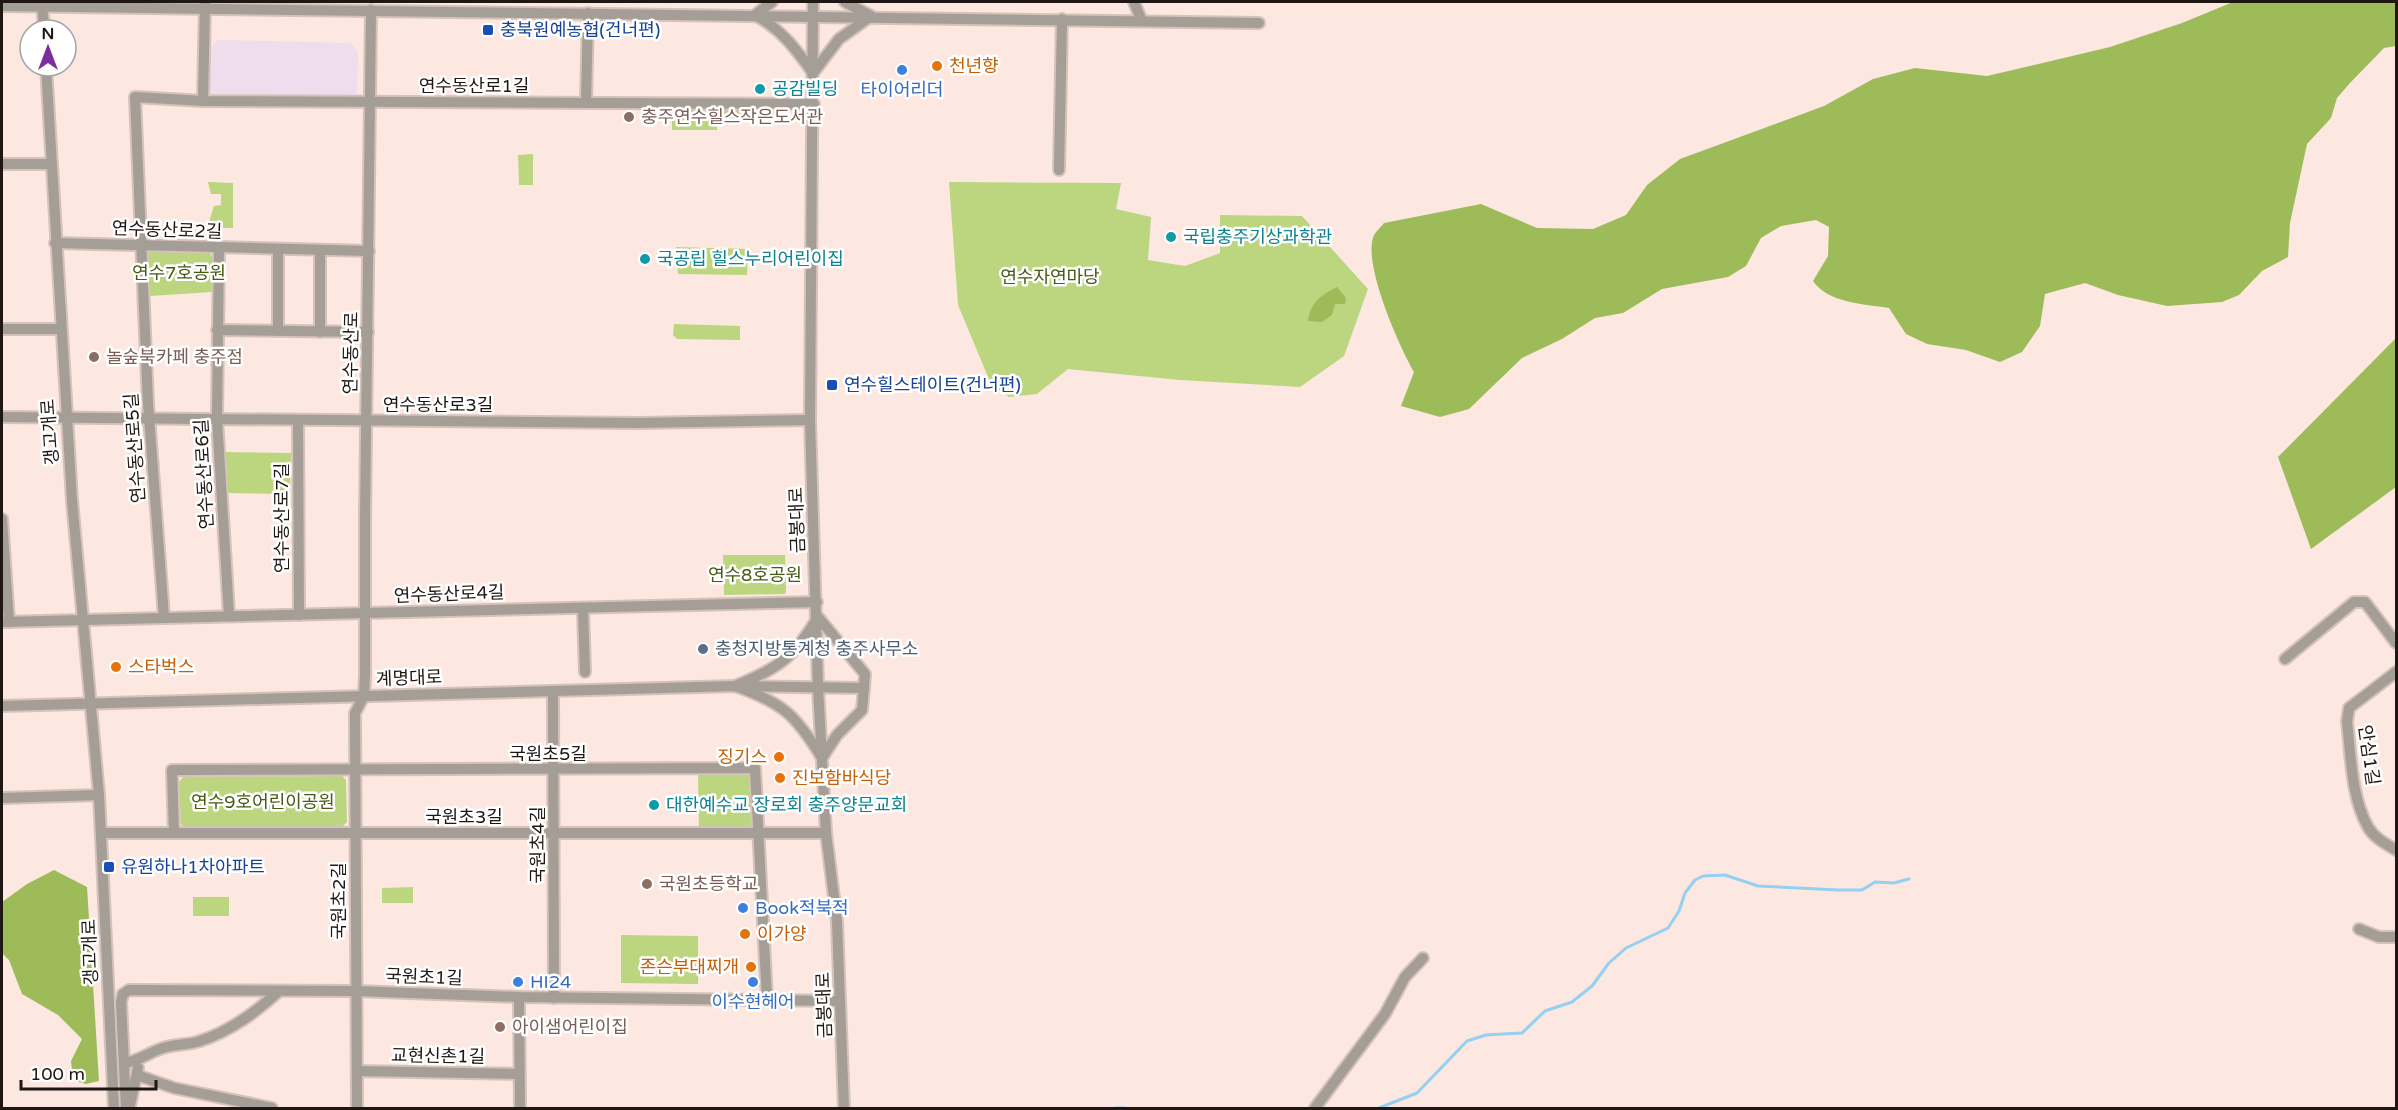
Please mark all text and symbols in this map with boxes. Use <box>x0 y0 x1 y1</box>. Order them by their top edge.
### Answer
north arrow <box>18 18 78 78</box>
place label: 충북원예농협(건너편) <box>500 19 660 41</box>
marker: 충북원예농협(건너편) <box>481 23 495 37</box>
text: N <box>42 24 54 44</box>
place label: 천년향 <box>949 55 999 77</box>
marker: 천년향 <box>930 59 944 73</box>
marker: 타이어리더 <box>895 63 909 77</box>
street label: 연수동산로1길 <box>419 75 529 97</box>
place label: 공감빌딩 <box>772 78 838 100</box>
place label: 타이어리더 <box>861 79 943 101</box>
marker: 공감빌딩 <box>753 82 767 96</box>
place label: 충주연수힐스작은도서관 <box>641 106 824 128</box>
marker: 충주연수힐스작은도서관 <box>622 110 636 124</box>
street label: 연수동산로2길 <box>111 217 223 243</box>
place label: 국립충주기상과학관 <box>1183 226 1332 248</box>
marker: 국립충주기상과학관 <box>1164 230 1178 244</box>
place label: 국공립 힐스누리어린이집 <box>657 248 844 270</box>
marker: 국공립 힐스누리어린이집 <box>638 252 652 266</box>
park label: 연수7호공원 <box>132 262 226 284</box>
park label: 연수자연마당 <box>1000 266 1100 288</box>
street label: 연수동산로 <box>339 311 363 395</box>
place label: 놀숲북카페 충주점 <box>106 346 243 368</box>
marker: 놀숲북카페 충주점 <box>87 350 101 364</box>
place label: 연수힐스테이트(건너편) <box>844 374 1021 396</box>
marker: 연수힐스테이트(건너편) <box>825 378 839 392</box>
street label: 연수동산로5길 <box>120 392 150 504</box>
street label: 연수동산로3길 <box>383 394 493 416</box>
street label: 갱고개로 <box>37 398 63 466</box>
street label: 연수동산로6길 <box>190 418 218 530</box>
street label: 연수동산로7길 <box>271 463 293 573</box>
street label: 금봉대로 <box>785 487 809 553</box>
park label: 연수8호공원 <box>708 564 802 586</box>
street label: 연수동산로4길 <box>393 581 505 607</box>
place label: 충청지방통계청 충주사무소 <box>715 638 918 660</box>
marker: 충청지방통계청 충주사무소 <box>696 642 710 656</box>
place label: 스타벅스 <box>128 656 194 678</box>
marker: 스타벅스 <box>109 660 123 674</box>
street label: 계명대로 <box>376 666 442 690</box>
street label: 안심1길 <box>2354 723 2384 787</box>
street label: 국원초5길 <box>509 743 587 765</box>
place label: 징기스 <box>717 746 767 768</box>
marker: 징기스 <box>772 750 786 764</box>
place label: 진보함바식당 <box>792 767 891 789</box>
marker: 진보함바식당 <box>773 771 787 785</box>
park label: 연수9호어린이공원 <box>191 791 335 813</box>
place label: 대한예수교 장로회 충주양문교회 <box>666 794 907 816</box>
marker: 대한예수교 장로회 충주양문교회 <box>647 798 661 812</box>
street label: 국원초3길 <box>425 806 503 828</box>
street label: 국원초4길 <box>527 806 549 884</box>
place label: 유원하나1차아파트 <box>121 856 265 878</box>
marker: 유원하나1차아파트 <box>102 860 116 874</box>
street label: 국원초2길 <box>328 862 350 940</box>
place label: 국원초등학교 <box>659 873 758 895</box>
marker: 국원초등학교 <box>640 877 654 891</box>
place label: Book적북적 <box>755 897 849 919</box>
marker: Book적북적 <box>736 901 750 915</box>
street label: 갱고개로 <box>78 919 102 985</box>
place label: 이가양 <box>757 923 807 945</box>
marker: 이가양 <box>738 927 752 941</box>
place label: 존슨부대찌개 <box>640 956 739 978</box>
marker: 존슨부대찌개 <box>744 960 758 974</box>
street label: 국원초1길 <box>385 965 463 989</box>
place label: HI24 <box>530 971 571 993</box>
street label: 금봉대로 <box>812 972 836 1038</box>
marker: HI24 <box>511 975 525 989</box>
marker: 이수현헤어 <box>746 975 760 989</box>
place label: 이수현헤어 <box>712 991 794 1013</box>
place label: 아이샘어린이집 <box>512 1016 628 1038</box>
marker: 아이샘어린이집 <box>493 1020 507 1034</box>
street label: 교현신촌1길 <box>391 1044 485 1068</box>
scale bar <box>21 1053 156 1091</box>
text: 100 m <box>30 1063 85 1085</box>

